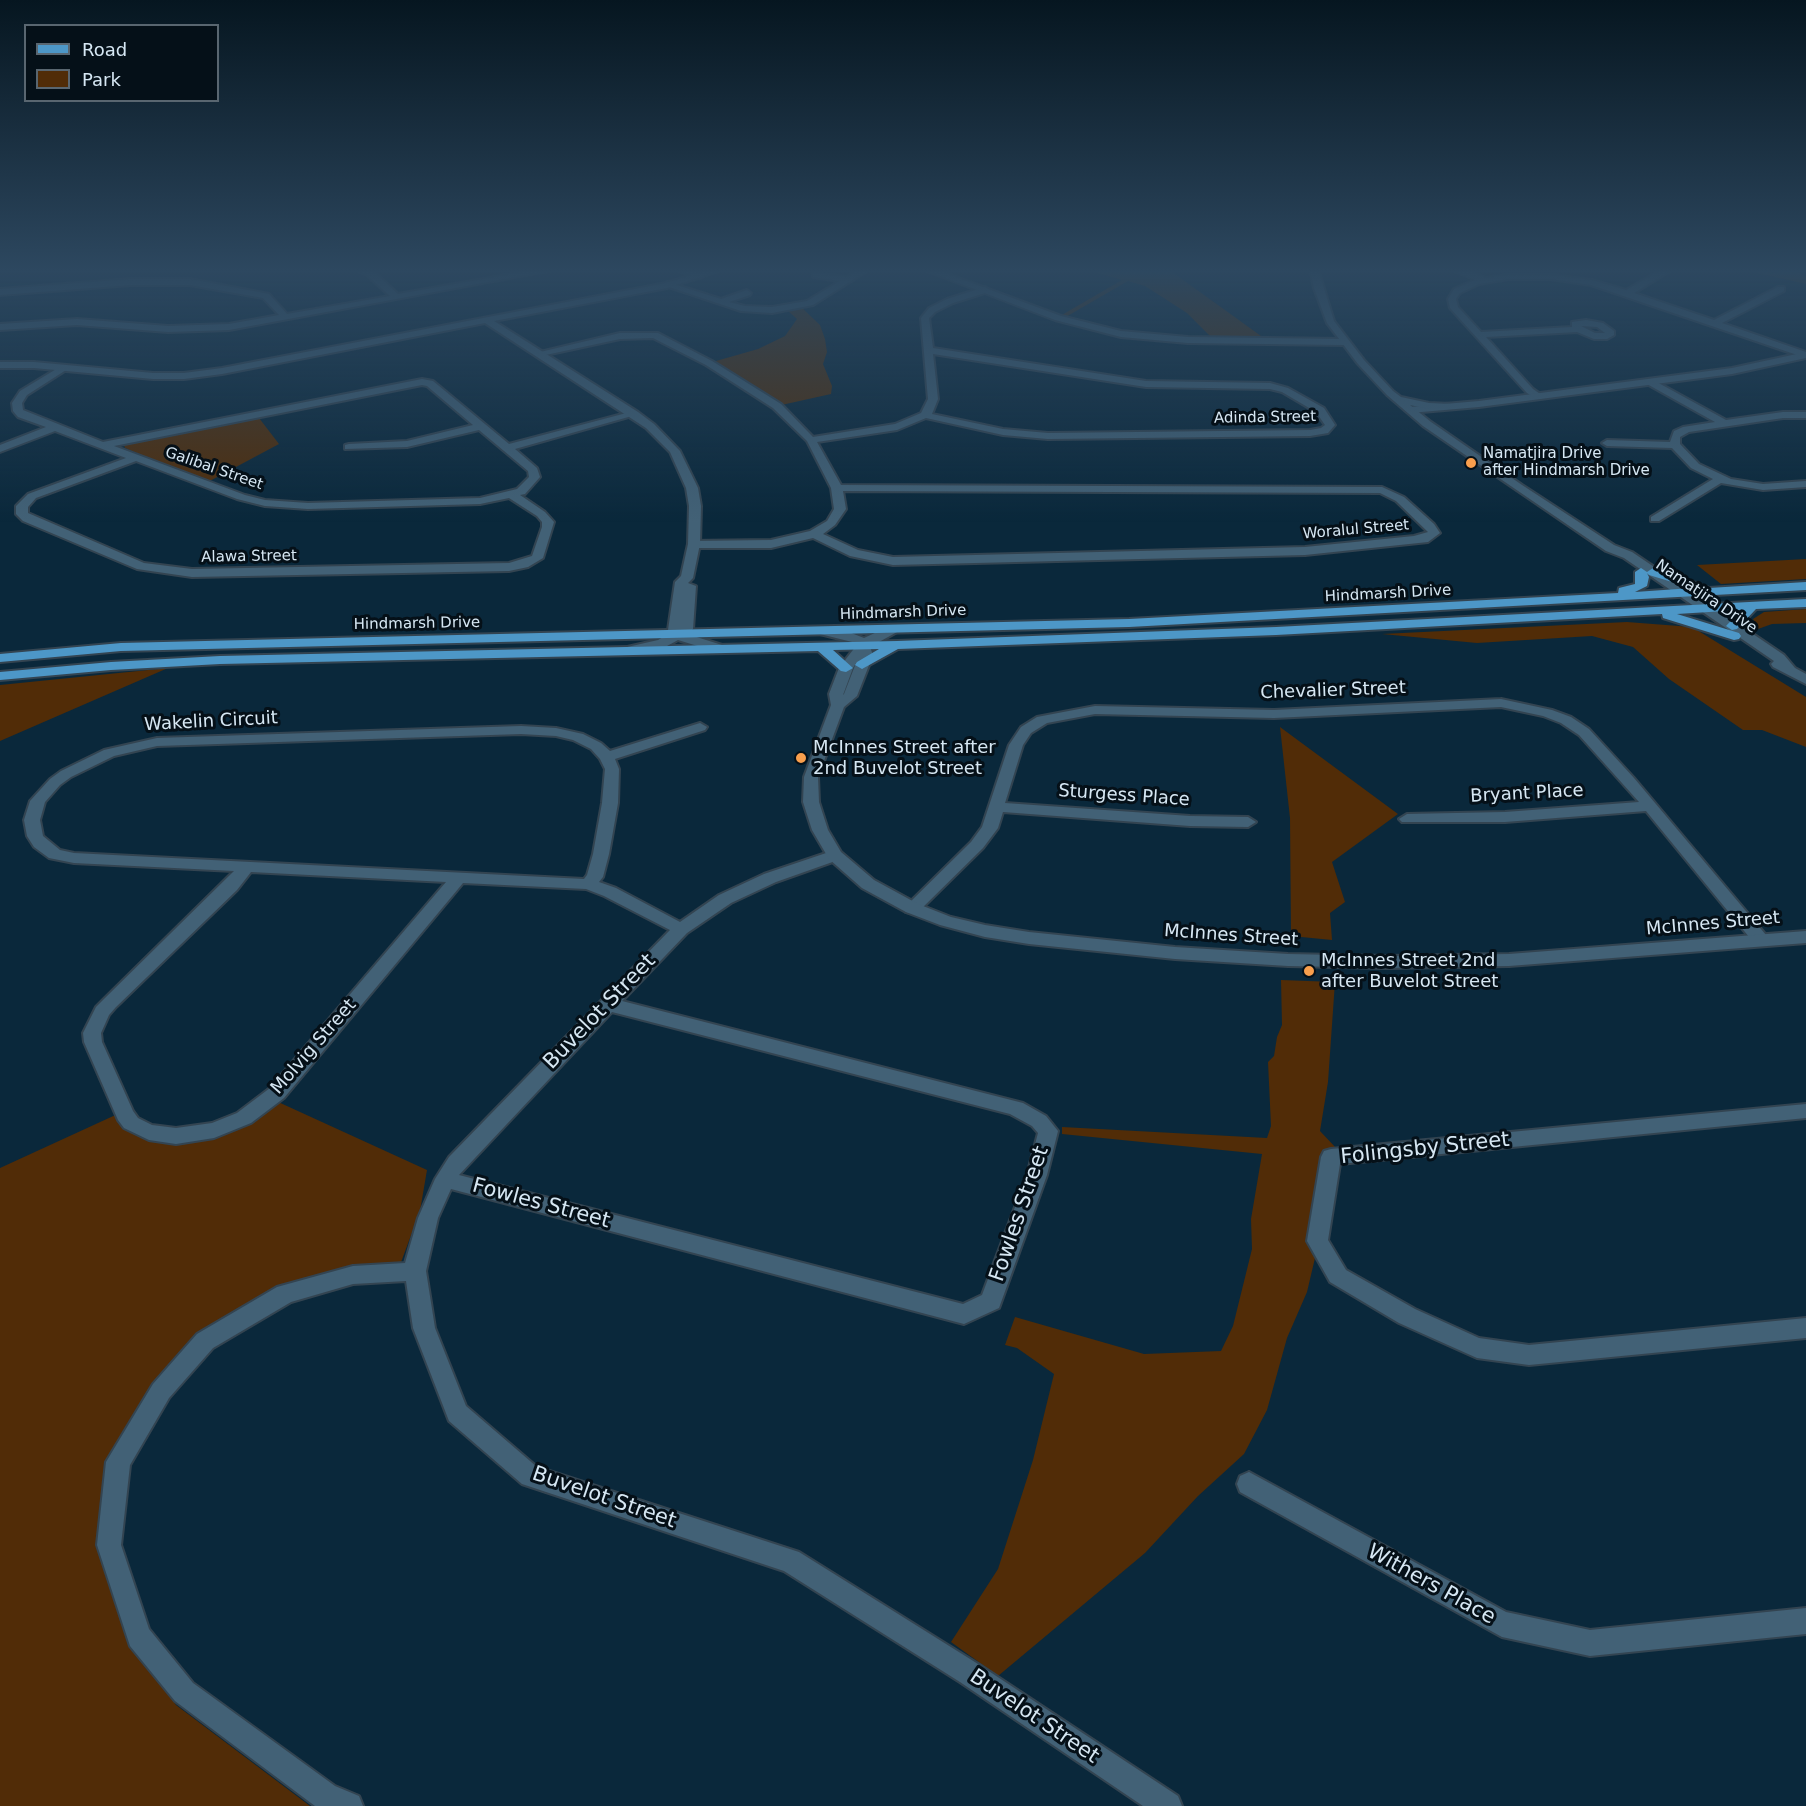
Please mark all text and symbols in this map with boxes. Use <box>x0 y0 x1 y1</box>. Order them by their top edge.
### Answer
legend <box>24 24 219 102</box>
text: Road <box>82 39 127 60</box>
text: Park <box>82 69 121 90</box>
street label: Adinda Street <box>1214 408 1316 428</box>
street label: Galibal Street <box>163 444 265 494</box>
place label: Namatjira Drive after Hindmarsh Drive <box>1483 445 1650 480</box>
marker: Namatjira Drive after Hindmarsh Drive <box>1464 456 1478 470</box>
street label: Woralul Street <box>1302 516 1410 544</box>
street label: Alawa Street <box>201 547 297 567</box>
street label: Namatjira Drive <box>1652 556 1760 638</box>
street label: Hindmarsh Drive <box>1324 582 1452 606</box>
street label: Hindmarsh Drive <box>839 602 967 624</box>
street label: Hindmarsh Drive <box>354 614 480 634</box>
street label: Chevalier Street <box>1260 678 1406 704</box>
street label: Wakelin Circuit <box>144 708 278 736</box>
place label: McInnes Street after 2nd Buvelot Street <box>813 737 996 780</box>
marker: McInnes Street after 2nd Buvelot Street <box>794 751 808 765</box>
street label: Bryant Place <box>1470 780 1584 808</box>
street label: Sturgess Place <box>1058 781 1190 811</box>
street label: McInnes Street <box>1645 907 1781 941</box>
street label: McInnes Street <box>1163 921 1299 951</box>
street label: Buvelot Street <box>539 949 661 1075</box>
place label: McInnes Street 2nd after Buvelot Street <box>1321 950 1498 992</box>
marker: McInnes Street 2nd after Buvelot Street <box>1302 964 1316 978</box>
street label: Molvig Street <box>267 995 361 1099</box>
street label: Folingsby Street <box>1339 1128 1511 1170</box>
street label: Fowles Street <box>985 1143 1055 1285</box>
street label: Fowles Street <box>469 1174 613 1234</box>
street label: Buvelot Street <box>529 1462 679 1534</box>
street label: Withers Place <box>1362 1539 1500 1631</box>
street label: Buvelot Street <box>965 1664 1103 1770</box>

